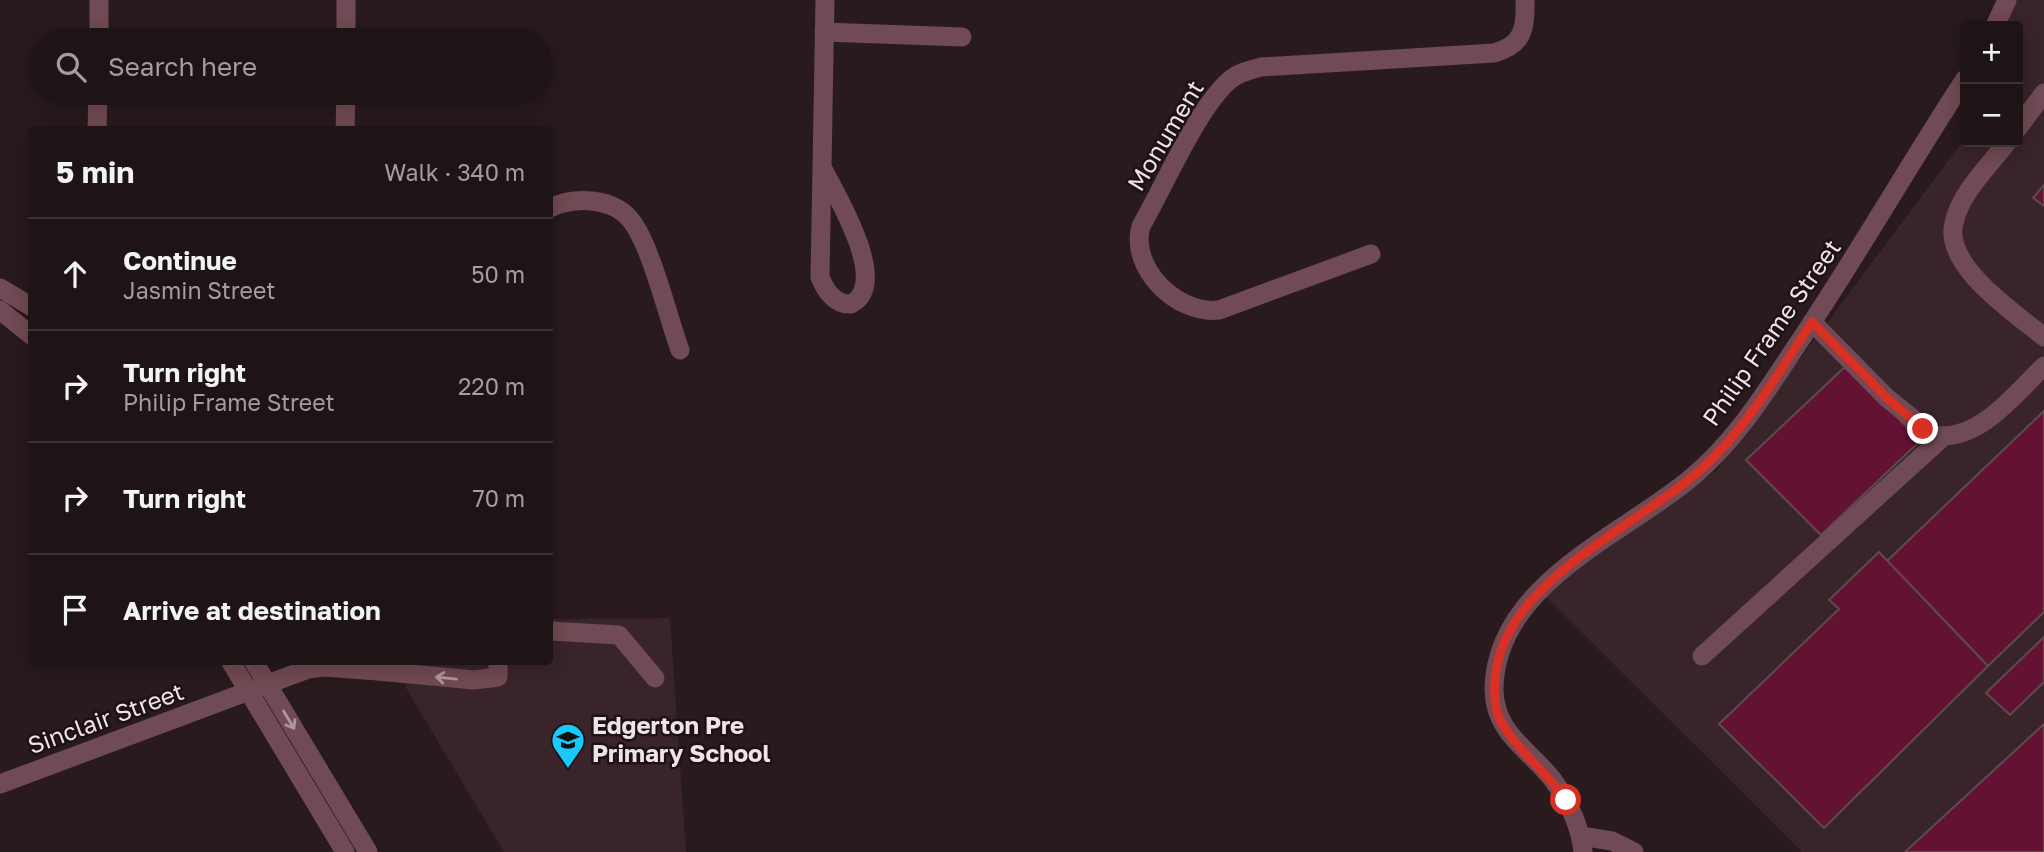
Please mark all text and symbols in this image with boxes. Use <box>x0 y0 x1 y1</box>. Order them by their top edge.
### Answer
map controls <box>1960 21 2023 147</box>
button: + <box>1960 21 2023 84</box>
search box <box>28 28 553 105</box>
icon: search <box>52 48 90 86</box>
text: Search here <box>108 51 257 82</box>
street label: Monument <box>1120 75 1209 196</box>
button: − <box>1960 84 2023 147</box>
text: 5 min <box>56 154 134 190</box>
text: Walk · 340 m <box>384 158 525 186</box>
street label: Philip Frame Street <box>1696 233 1846 431</box>
text: Continue <box>123 245 237 276</box>
icon: ahead <box>56 255 94 293</box>
text: 50 m <box>471 260 525 288</box>
text: Jasmin Street <box>123 276 275 304</box>
text: Turn right <box>123 357 246 388</box>
icon: right <box>56 367 94 405</box>
text: 220 m <box>458 372 525 400</box>
text: Philip Frame Street <box>123 388 335 416</box>
route end <box>1907 413 1938 444</box>
icon: right <box>56 479 94 517</box>
text: Turn right <box>123 483 246 514</box>
text: 70 m <box>472 484 525 512</box>
icon: arrive <box>56 591 94 629</box>
text: Arrive at destination <box>123 595 381 626</box>
one-way arrow <box>435 671 457 684</box>
street label: Sinclair Street <box>24 676 187 759</box>
one-way arrow <box>282 710 296 730</box>
place label: Edgerton Pre Primary School <box>592 710 771 767</box>
school or university icon: Edgerton Pre Primary School <box>549 721 587 770</box>
route start <box>1550 784 1581 815</box>

